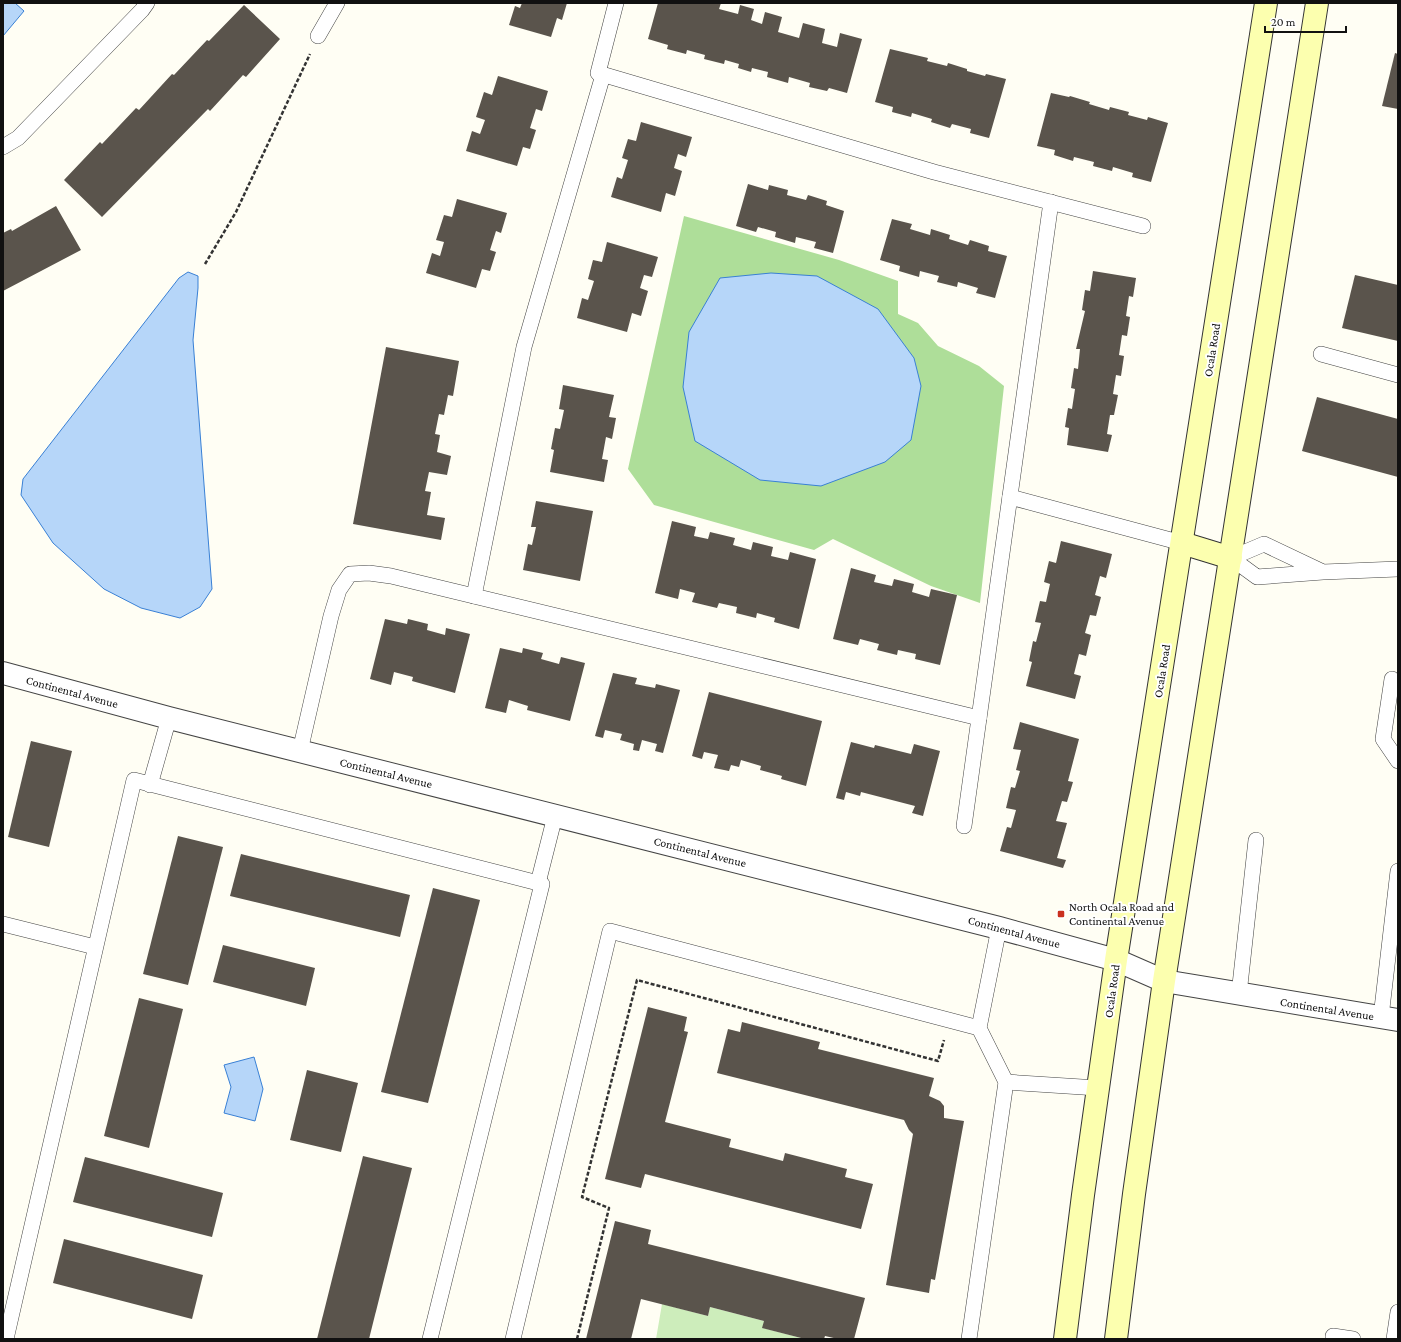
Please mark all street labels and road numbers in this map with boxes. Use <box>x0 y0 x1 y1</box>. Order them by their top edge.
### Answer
street label: Ocala Road <box>1201 322 1223 378</box>
street label: Ocala Road <box>1151 643 1173 699</box>
street label: Continental Avenue <box>24 673 120 711</box>
street label: Continental Avenue <box>338 755 434 791</box>
street label: Continental Avenue <box>652 834 748 870</box>
street label: Continental Avenue <box>966 913 1062 951</box>
street label: Ocala Road <box>1101 963 1123 1019</box>
street label: Continental Avenue <box>1279 995 1375 1023</box>

